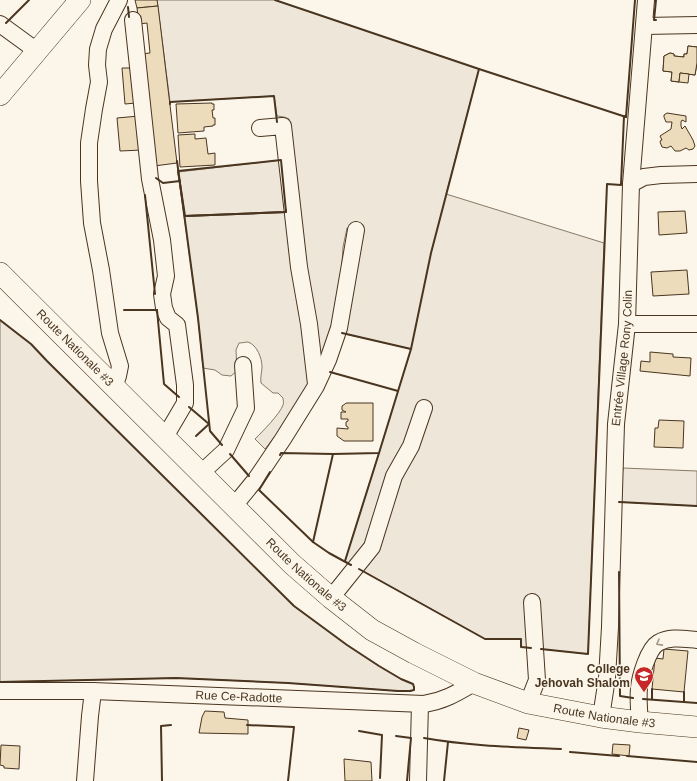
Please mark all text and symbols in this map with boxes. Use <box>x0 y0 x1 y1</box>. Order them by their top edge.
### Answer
street label: Entrée Village Rony Colin <box>609 290 635 427</box>
street label: Route Nationale #3 <box>34 307 117 389</box>
street label: Route Nationale #3 <box>263 535 349 614</box>
one-way arrow <box>656 639 663 646</box>
place label: College Jehovah Shalom <box>535 662 630 690</box>
school or university icon: College Jehovah Shalom <box>633 665 655 693</box>
street label: Rue Ce-Radotte <box>195 688 283 705</box>
street label: Route Nationale #3 <box>552 701 656 730</box>

